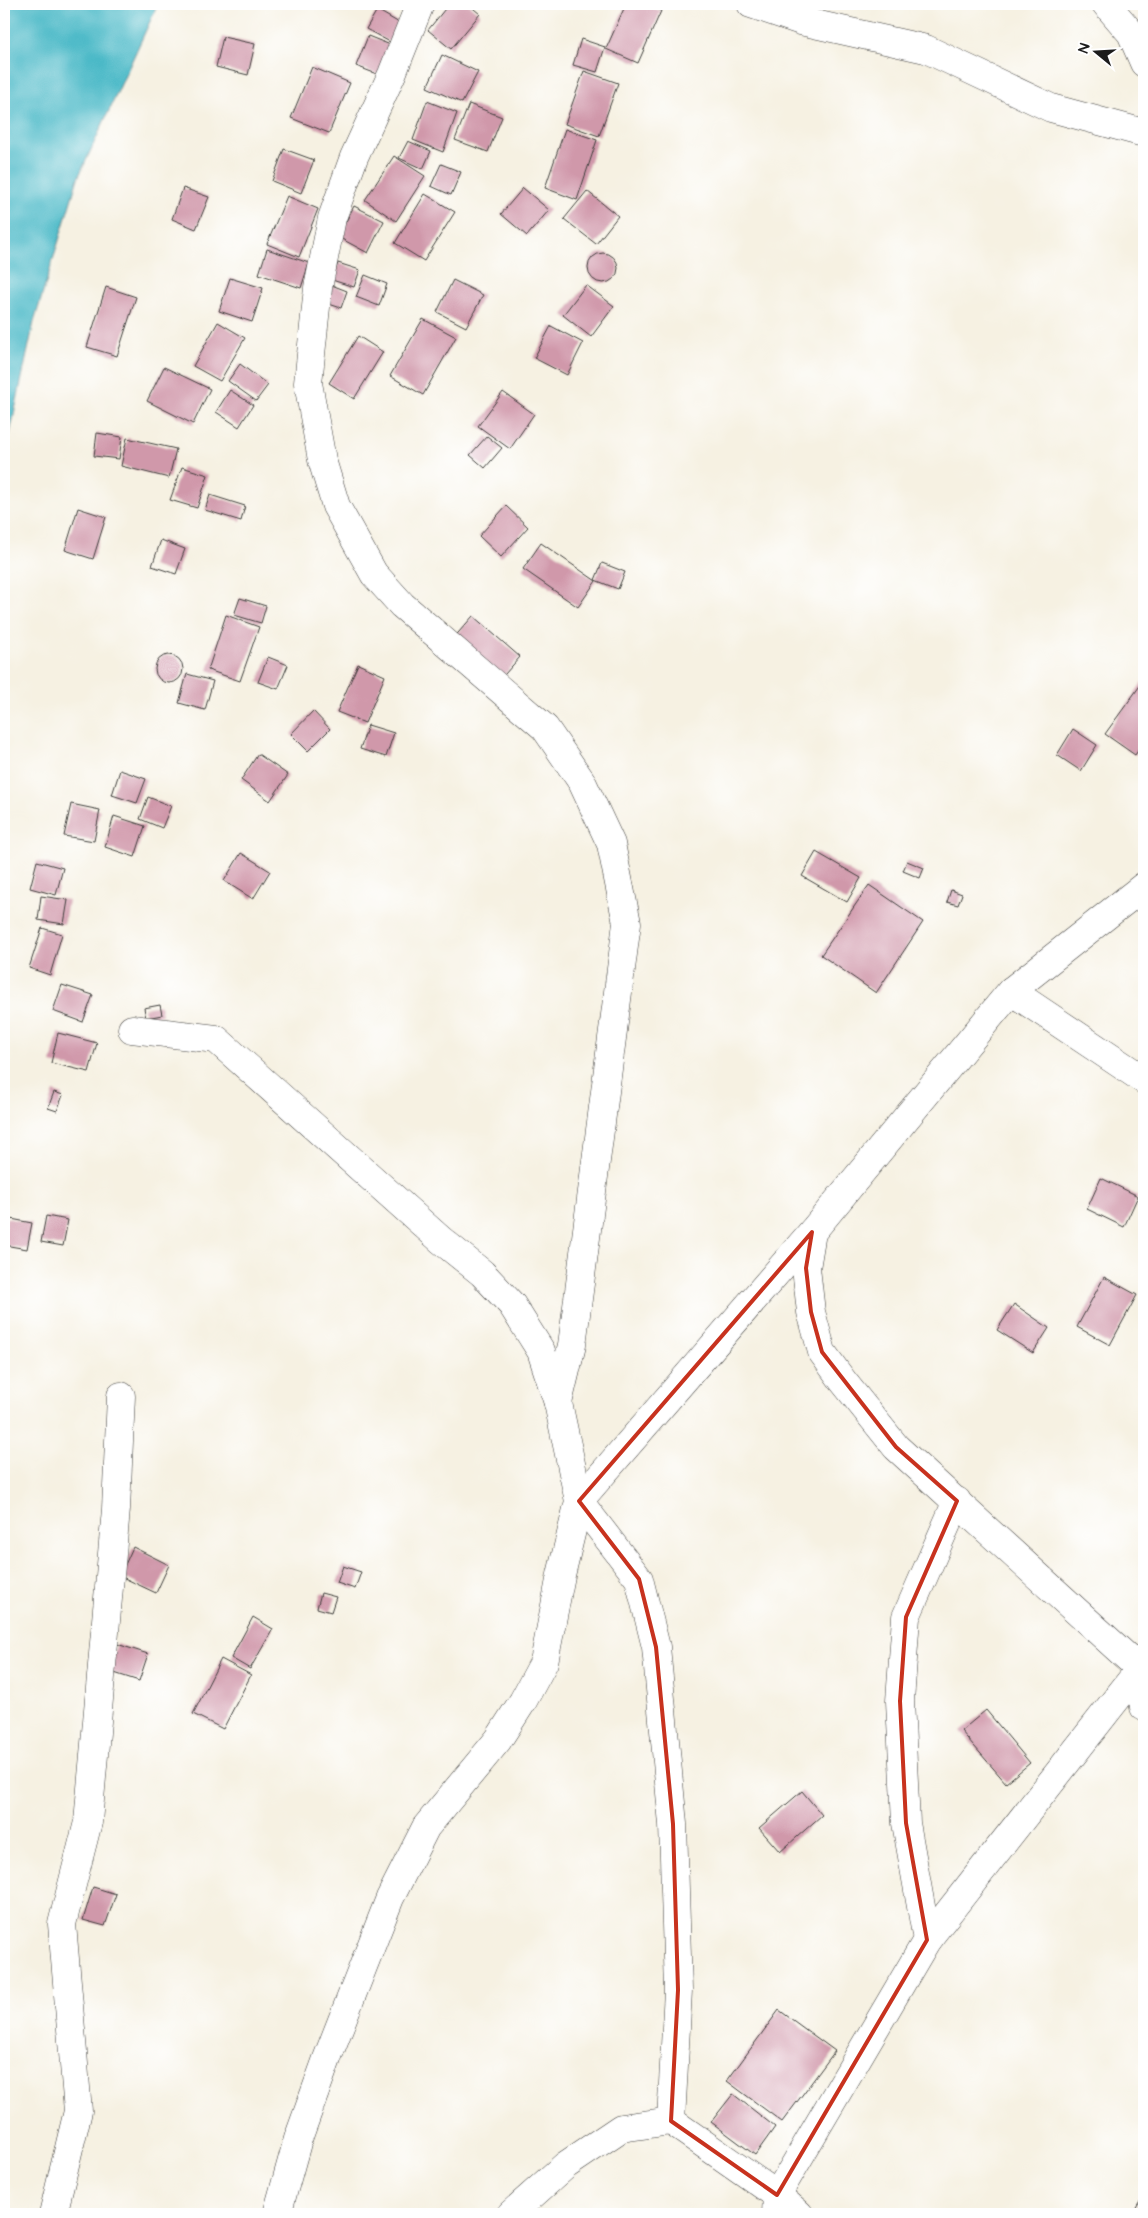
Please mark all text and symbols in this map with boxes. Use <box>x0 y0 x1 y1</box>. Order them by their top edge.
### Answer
north arrow <box>1070 28 1120 78</box>
text: N <box>1074 41 1096 56</box>

